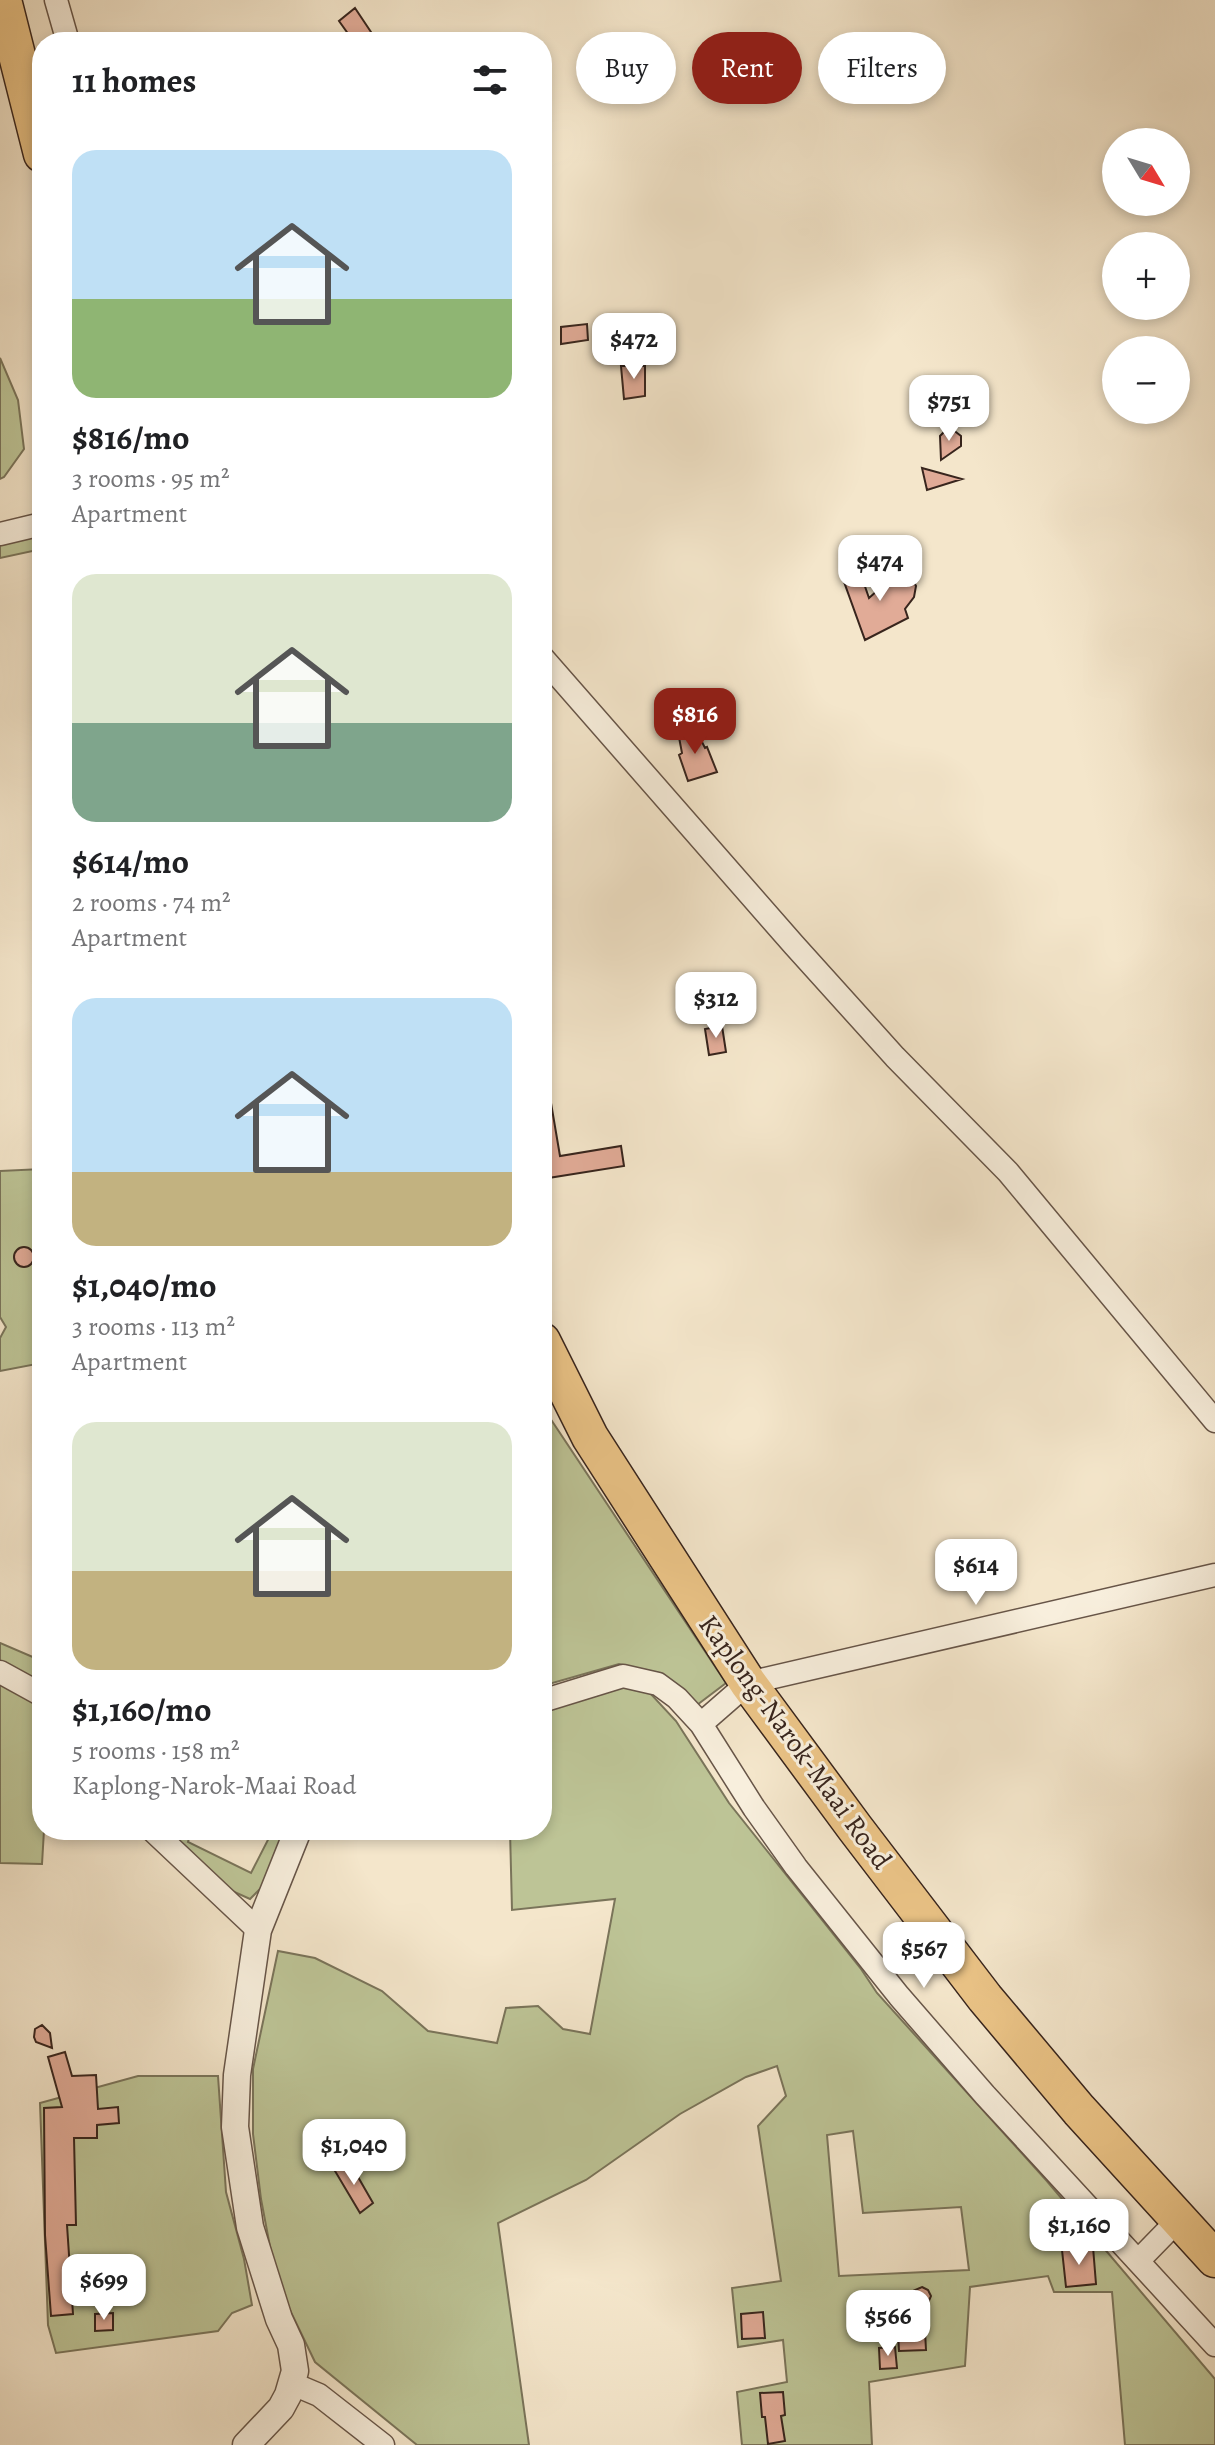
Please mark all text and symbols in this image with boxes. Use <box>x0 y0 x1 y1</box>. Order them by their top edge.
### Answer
chip: Buy <box>576 32 676 104</box>
chip: Rent <box>692 32 802 104</box>
chip: Filters <box>818 32 946 104</box>
text: 11 homes <box>72 57 196 104</box>
icon: filters <box>468 58 512 102</box>
north arrow <box>1102 128 1190 216</box>
map controls <box>1102 128 1190 424</box>
icon: home <box>220 202 364 346</box>
button: + <box>1102 232 1190 320</box>
pin: $472 <box>587 313 681 381</box>
text: $472 <box>610 321 658 356</box>
button: − <box>1102 336 1190 424</box>
pin: $751 <box>902 375 996 443</box>
text: $751 <box>927 383 971 418</box>
text: $816/mo <box>72 414 189 461</box>
text: 3 rooms · 95 m² <box>72 461 229 496</box>
text: Apartment <box>72 496 187 531</box>
pin: $474 <box>833 535 927 603</box>
text: $474 <box>856 543 904 578</box>
icon: home <box>220 626 364 770</box>
pin: $816 <box>648 688 742 756</box>
text: $816 <box>672 696 718 731</box>
text: $614/mo <box>72 838 189 885</box>
text: 2 rooms · 74 m² <box>72 885 231 920</box>
text: Apartment <box>72 920 187 955</box>
pin: $312 <box>669 972 763 1040</box>
text: $312 <box>693 980 739 1015</box>
icon: home <box>220 1050 364 1194</box>
text: $1,040/mo <box>72 1262 217 1309</box>
text: 3 rooms · 113 m² <box>72 1309 235 1344</box>
text: Apartment <box>72 1344 187 1379</box>
icon: home <box>220 1474 364 1618</box>
pin: $614 <box>929 1539 1023 1607</box>
text: $614 <box>953 1547 999 1582</box>
street label: Kaplong-Narok-Maai Road <box>690 1607 901 1878</box>
text: $1,160/mo <box>72 1686 212 1733</box>
text: 5 rooms · 158 m² <box>72 1733 239 1768</box>
text: Kaplong-Narok-Maai Road <box>72 1768 356 1803</box>
pin: $567 <box>877 1922 971 1990</box>
text: $567 <box>901 1930 947 1965</box>
pin: $1,040 <box>289 2119 419 2187</box>
text: $1,040 <box>321 2127 387 2162</box>
pin: $1,160 <box>1014 2199 1144 2267</box>
text: $1,160 <box>1048 2207 1110 2242</box>
pin: $699 <box>57 2254 151 2322</box>
text: $699 <box>80 2262 128 2297</box>
pin: $566 <box>841 2290 935 2358</box>
text: $566 <box>864 2298 912 2333</box>

